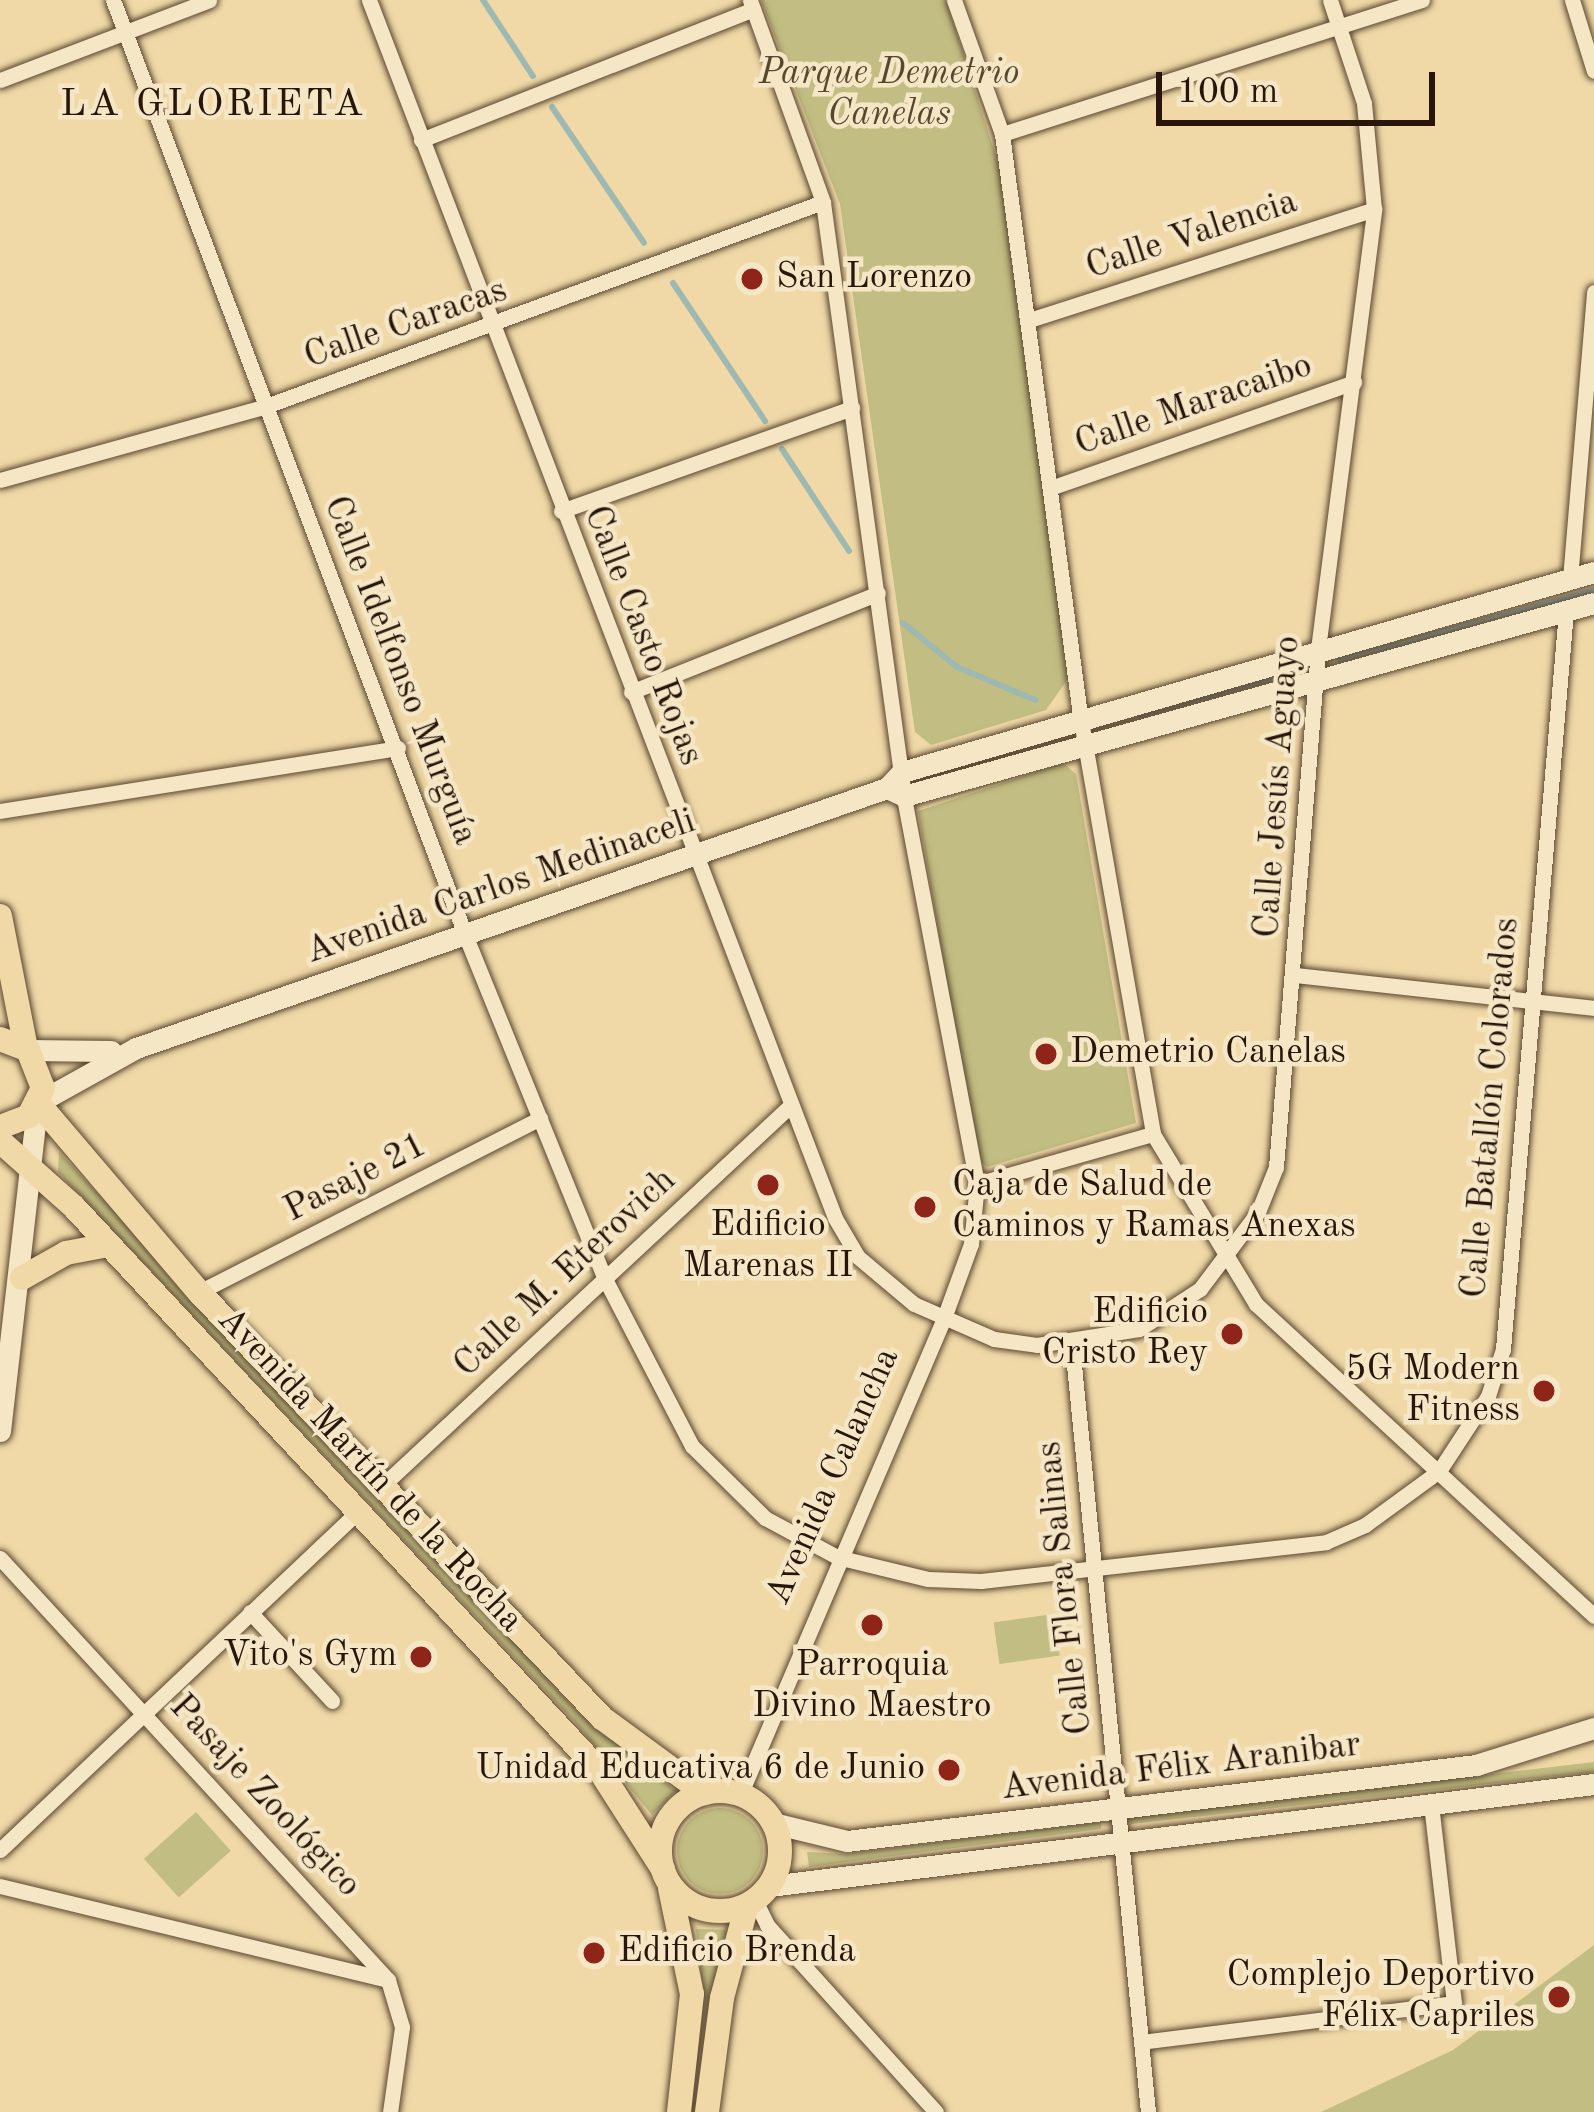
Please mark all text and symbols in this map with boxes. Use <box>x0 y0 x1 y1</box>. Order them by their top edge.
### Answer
scale bar <box>1162 48 1441 122</box>
park label: Parque Demetrio Canelas <box>759 52 1019 137</box>
text: 100 m <box>1177 75 1278 111</box>
district label: LA GLORIETA <box>60 82 366 128</box>
street label: Calle Valencia <box>1081 182 1303 290</box>
place label: San Lorenzo <box>776 257 972 301</box>
marker: San Lorenzo <box>739 266 765 292</box>
street label: Calle Caracas <box>299 270 513 380</box>
street label: Calle Maracaibo <box>1070 345 1318 467</box>
street label: Calle Idelfonso Murguía <box>312 490 486 852</box>
street label: Calle Casto Rojas <box>573 500 711 772</box>
street label: Calle Jesús Aguayo <box>1247 634 1311 940</box>
street label: Avenida Carlos Medinaceli <box>301 801 701 975</box>
street label: Calle Batallón Colorados <box>1454 916 1530 1300</box>
place label: Demetrio Canelas <box>1070 1032 1346 1076</box>
marker: Demetrio Canelas <box>1033 1041 1059 1067</box>
street label: Pasaje 21 <box>278 1125 434 1233</box>
street label: Calle M. Eterovich <box>446 1160 686 1388</box>
place label: Caja de Salud de Caminos y Ramas Anexas <box>952 1164 1356 1249</box>
marker: Edificio Marenas II <box>755 1172 781 1198</box>
marker: Caja de Salud de Caminos y Ramas Anexas <box>909 1191 941 1223</box>
place label: Edificio Marenas II <box>683 1204 853 1289</box>
place label: Edificio Cristo Rey <box>1042 1291 1208 1376</box>
street label: Avenida Martín de la Rocha <box>207 1299 531 1643</box>
marker: Edificio Cristo Rey <box>1219 1321 1245 1347</box>
street label: Avenida Calancha <box>758 1342 910 1612</box>
place label: 5G Modern Fitness <box>1346 1348 1520 1433</box>
marker: 5G Modern Fitness <box>1531 1378 1557 1404</box>
street label: Calle Flora Salinas <box>1029 1439 1103 1737</box>
marker: Parroquia Divino Maestro <box>859 1612 885 1638</box>
place label: Vito's Gym <box>223 1635 397 1679</box>
marker: Vito's Gym <box>408 1644 434 1670</box>
place label: Parroquia Divino Maestro <box>752 1644 992 1729</box>
street label: Pasaje Zoológico <box>159 1687 369 1907</box>
street label: Avenida Félix Aranibar <box>999 1725 1363 1811</box>
place label: Unidad Educativa 6 de Junio <box>476 1748 925 1792</box>
marker: Unidad Educativa 6 de Junio <box>936 1757 962 1783</box>
place label: Edificio Brenda <box>618 1931 856 1975</box>
marker: Edificio Brenda <box>581 1940 607 1966</box>
place label: Complejo Deportivo Félix Capriles <box>1227 1954 1535 2039</box>
marker: Complejo Deportivo Félix Capriles <box>1546 1984 1572 2010</box>

